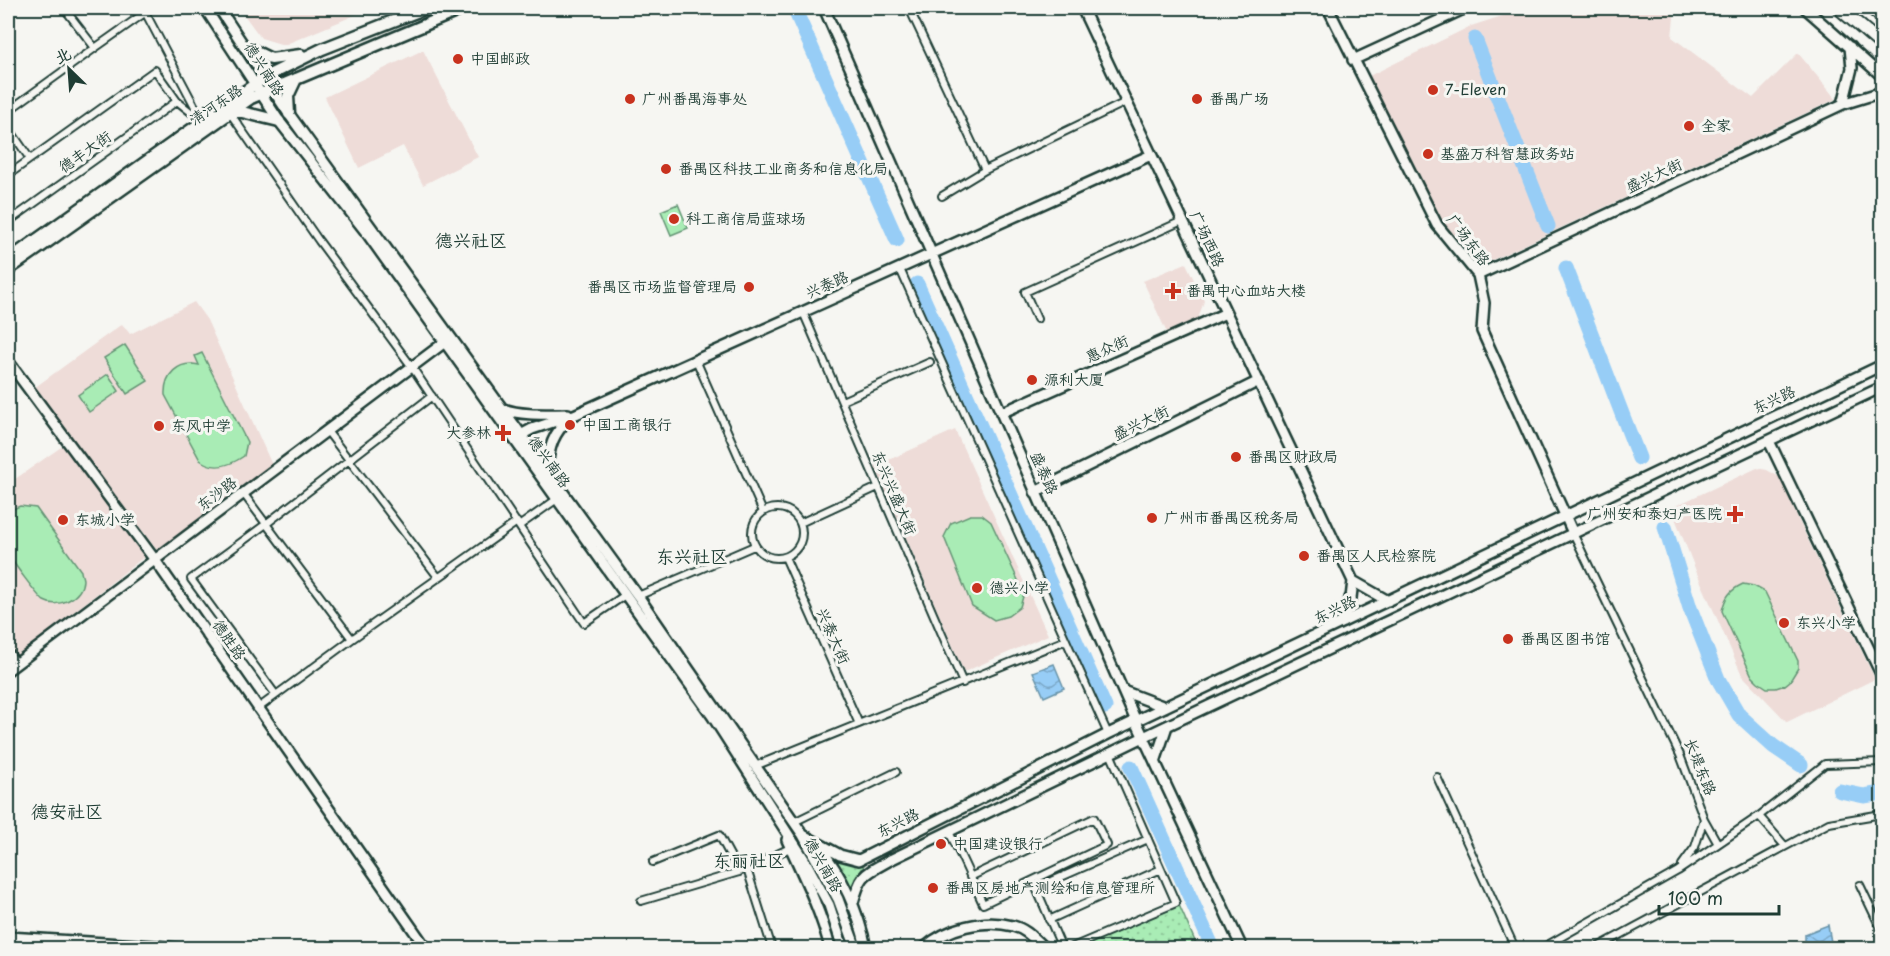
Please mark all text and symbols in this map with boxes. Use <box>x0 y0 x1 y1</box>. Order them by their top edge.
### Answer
street label: 德兴南路 <box>240 37 291 100</box>
north arrow <box>39 39 99 99</box>
text: 北 <box>50 40 75 69</box>
place label: 中国邮政 <box>470 46 530 69</box>
marker: 中国邮政 <box>451 52 465 66</box>
street label: 清河东路 <box>184 77 246 130</box>
place label: 7-Eleven <box>1445 77 1506 100</box>
marker: 7-Eleven <box>1426 83 1440 97</box>
place label: 广州番禺海事处 <box>642 86 747 109</box>
place label: 番禺广场 <box>1209 86 1269 109</box>
marker: 广州番禺海事处 <box>623 92 637 106</box>
marker: 番禺广场 <box>1190 92 1204 106</box>
place label: 全家 <box>1701 113 1731 136</box>
marker: 全家 <box>1682 119 1696 133</box>
street label: 德丰大街 <box>53 124 115 177</box>
place label: 基盛万科智慧政务站 <box>1440 141 1575 164</box>
marker: 基盛万科智慧政务站 <box>1421 147 1435 161</box>
street label: 盛兴大街 <box>1621 152 1685 198</box>
place label: 番禺区科技工业商务和信息化局 <box>678 156 888 179</box>
marker: 番禺区科技工业商务和信息化局 <box>659 162 673 176</box>
place label: 科工商信局蓝球场 <box>686 206 806 229</box>
street label: 广场西路 <box>1185 206 1231 270</box>
street label: 广场东路 <box>1442 208 1496 270</box>
marker: 科工商信局蓝球场 <box>667 212 681 226</box>
district label: 德兴社区 <box>435 226 507 253</box>
street label: 兴泰路 <box>801 264 852 303</box>
place label: 番禺区市场监督管理局 <box>587 274 737 297</box>
place label: 番禺中心血站大楼 <box>1186 278 1306 301</box>
marker: 番禺区市场监督管理局 <box>742 280 756 294</box>
marker: 番禺中心血站大楼 <box>1164 282 1182 300</box>
street label: 惠众街 <box>1081 328 1132 367</box>
place label: 源利大厦 <box>1044 367 1104 390</box>
marker: 源利大厦 <box>1025 373 1039 387</box>
street label: 东兴路 <box>1748 379 1799 419</box>
street label: 盛兴大街 <box>1108 398 1172 445</box>
place label: 中国工商银行 <box>582 412 672 435</box>
place label: 东风中学 <box>171 413 231 436</box>
marker: 中国工商银行 <box>563 418 577 432</box>
marker: 东风中学 <box>152 419 166 433</box>
place label: 大参林 <box>446 420 491 443</box>
marker: 大参林 <box>496 426 510 440</box>
street label: 德兴南路 <box>523 430 577 492</box>
place label: 番禺区财政局 <box>1248 444 1338 467</box>
street label: 东兴兴盛大街 <box>867 446 924 538</box>
street label: 盛泰路 <box>1026 447 1065 498</box>
marker: 番禺区财政局 <box>1229 450 1243 464</box>
street label: 东沙路 <box>191 470 241 516</box>
place label: 广州安和泰妇产医院 <box>1587 501 1722 524</box>
place label: 广州市番禺区税务局 <box>1164 505 1299 528</box>
marker: 广州安和泰妇产医院 <box>1726 505 1744 523</box>
place label: 东城小学 <box>75 507 135 530</box>
marker: 广州市番禺区税务局 <box>1145 511 1159 525</box>
marker: 东城小学 <box>56 513 70 527</box>
district label: 东兴社区 <box>656 542 728 569</box>
place label: 番禺区人民检察院 <box>1316 543 1436 566</box>
marker: 番禺区人民检察院 <box>1297 549 1311 563</box>
place label: 德兴小学 <box>989 575 1049 598</box>
marker: 德兴小学 <box>970 581 984 595</box>
street label: 东兴路 <box>1309 588 1360 629</box>
street label: 兴泰大街 <box>812 603 857 667</box>
place label: 东兴小学 <box>1796 610 1856 633</box>
street label: 德胜路 <box>208 614 253 664</box>
marker: 东兴小学 <box>1777 616 1791 630</box>
place label: 番禺区图书馆 <box>1520 626 1610 649</box>
marker: 番禺区图书馆 <box>1501 632 1515 646</box>
street label: 长堤东路 <box>1679 734 1723 799</box>
district label: 德安社区 <box>31 797 103 824</box>
street label: 东兴路 <box>872 801 923 842</box>
place label: 中国建设银行 <box>953 831 1043 854</box>
street label: 德兴南路 <box>799 833 849 896</box>
marker: 中国建设银行 <box>934 837 948 851</box>
district label: 东丽社区 <box>713 846 785 873</box>
place label: 番禺区房地产测绘和信息管理所 <box>945 875 1155 898</box>
scale bar <box>1659 878 1779 916</box>
marker: 番禺区房地产测绘和信息管理所 <box>926 881 940 895</box>
text: 100 m <box>1668 884 1723 911</box>

